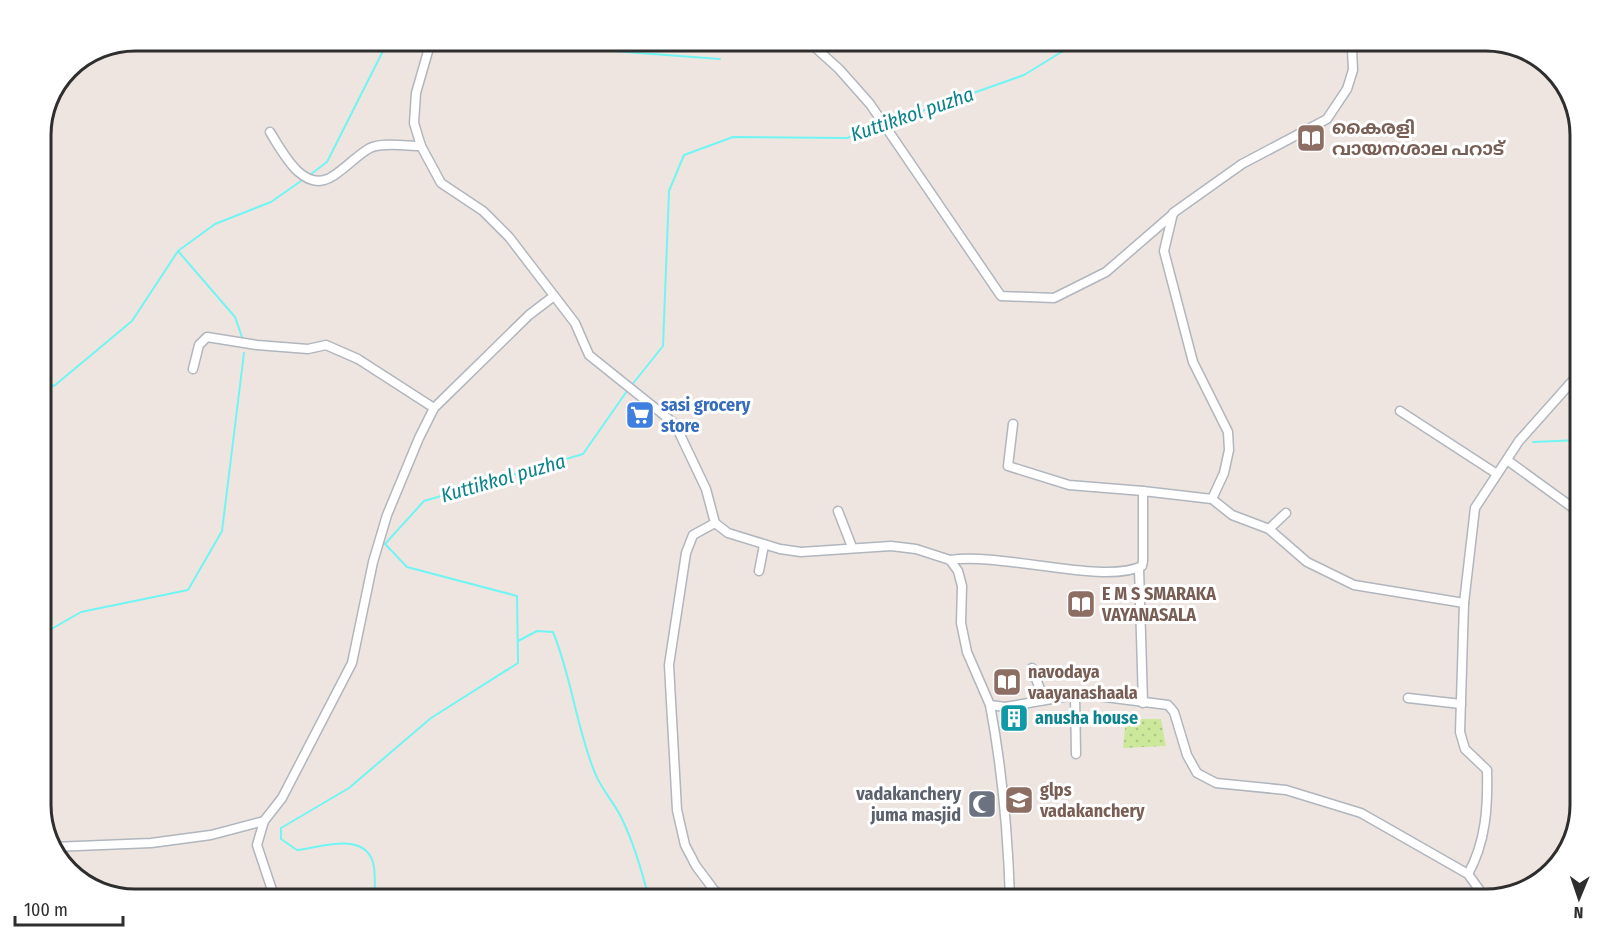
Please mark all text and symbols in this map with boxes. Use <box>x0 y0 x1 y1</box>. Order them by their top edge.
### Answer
water label: Kuttikkol puzha <box>847 82 977 146</box>
place label: കൈരളി വായനശാല പറാട് <box>1332 117 1506 160</box>
library icon: കൈരളി വായനശാല പറാട് <box>1295 122 1327 154</box>
place label: sasi grocery store <box>661 394 751 437</box>
supermarket icon: sasi grocery store <box>624 399 656 431</box>
water label: Kuttikkol puzha <box>438 449 568 507</box>
place label: E M S SMARAKA VAYANASALA <box>1101 583 1216 626</box>
library icon: E M S SMARAKA VAYANASALA <box>1065 588 1097 620</box>
place label: navodaya vaayanashaala <box>1027 661 1138 704</box>
library icon: navodaya vaayanashaala <box>991 666 1023 698</box>
building icon: anusha house <box>998 702 1030 734</box>
place label: anusha house <box>1035 707 1138 729</box>
place label: glps vadakanchery <box>1039 779 1145 822</box>
place label: vadakanchery juma masjid <box>855 783 961 826</box>
school or university icon: glps vadakanchery <box>1003 784 1035 816</box>
mosque icon: vadakanchery juma masjid <box>966 788 998 820</box>
north arrow <box>1549 868 1609 928</box>
scale bar <box>15 889 123 927</box>
text: 100 m <box>24 899 68 921</box>
text: N <box>1573 903 1584 922</box>

